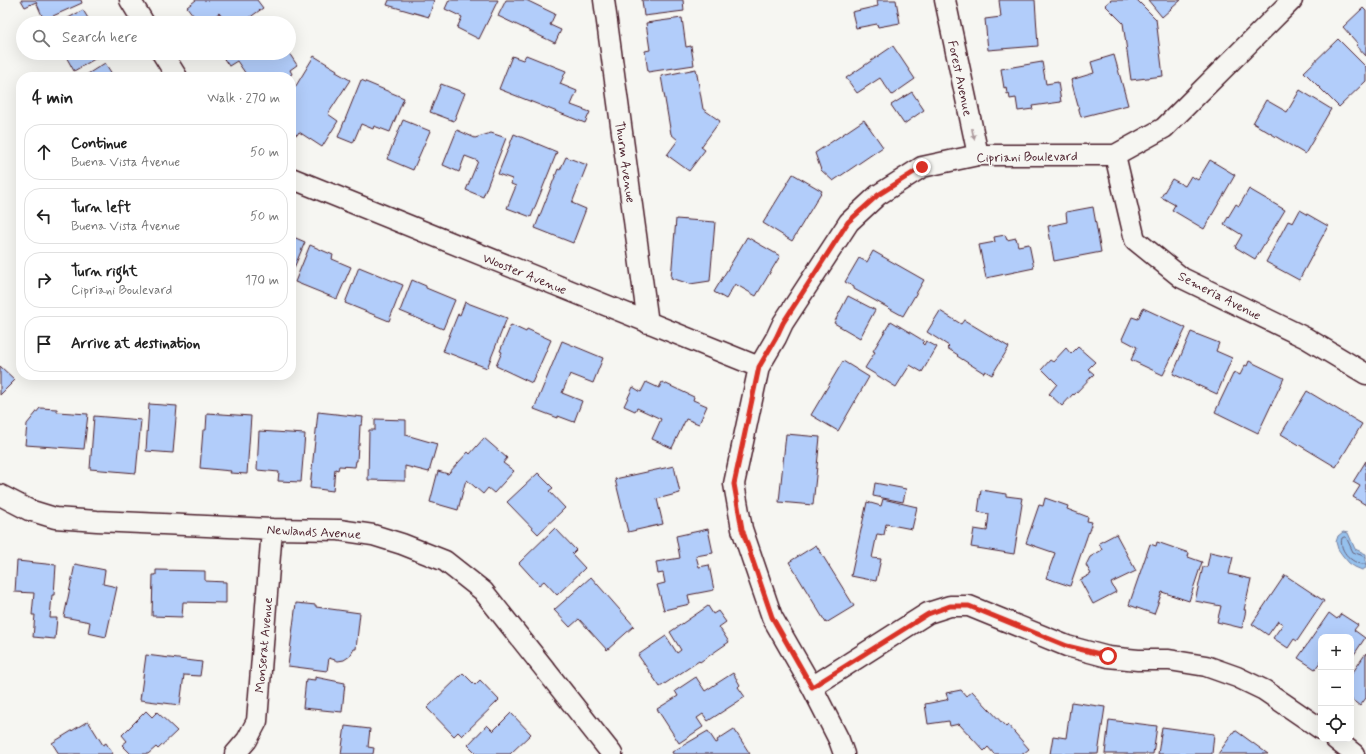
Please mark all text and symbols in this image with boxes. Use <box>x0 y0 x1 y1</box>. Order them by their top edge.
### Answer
search box <box>16 16 296 60</box>
icon: search <box>30 27 52 49</box>
text: Search here <box>62 28 138 48</box>
street label: Forest Avenue <box>943 39 976 118</box>
text: 4 min <box>32 87 73 109</box>
text: Walk · 270 m <box>207 90 280 107</box>
street label: Thurm Avenue <box>610 120 639 204</box>
one-way arrow <box>971 128 977 140</box>
text: Continue <box>71 134 127 154</box>
icon: ahead <box>33 141 55 163</box>
text: 50 m <box>250 144 279 161</box>
street label: Cipriani Boulevard <box>976 148 1078 167</box>
text: Buena Vista Avenue <box>71 154 180 171</box>
route end <box>913 158 931 176</box>
text: Turn left <box>71 198 131 218</box>
icon: left <box>33 205 55 227</box>
text: 50 m <box>250 208 279 225</box>
text: Buena Vista Avenue <box>71 218 180 235</box>
street label: Wooster Avenue <box>480 250 569 299</box>
text: Turn right <box>71 262 138 282</box>
street label: Semeria Avenue <box>1175 268 1264 325</box>
icon: right <box>33 269 55 291</box>
text: 170 m <box>245 272 279 289</box>
text: Cipriani Boulevard <box>71 282 172 299</box>
icon: arrive <box>33 333 55 355</box>
text: Arrive at destination <box>71 334 200 354</box>
street label: Newlands Avenue <box>266 522 362 543</box>
street label: Monserat Avenue <box>252 597 277 694</box>
map controls <box>1318 634 1354 742</box>
button: + <box>1318 634 1354 670</box>
route start <box>1099 647 1117 665</box>
button: − <box>1318 670 1354 706</box>
button: locate <box>1318 706 1354 742</box>

